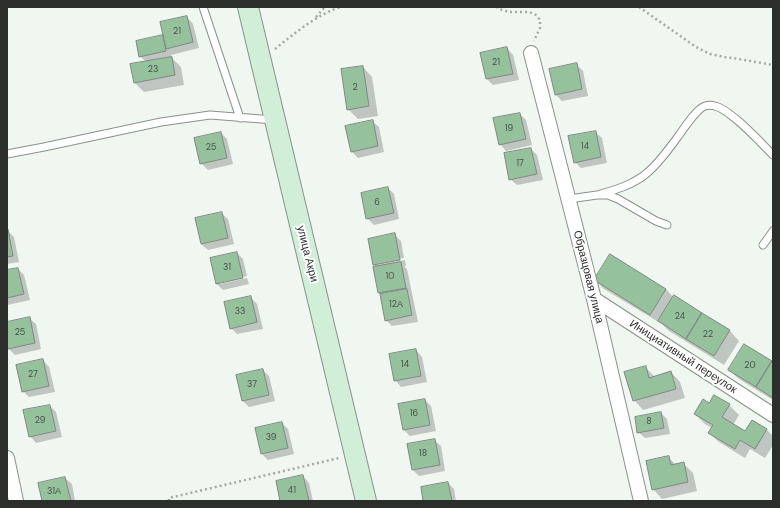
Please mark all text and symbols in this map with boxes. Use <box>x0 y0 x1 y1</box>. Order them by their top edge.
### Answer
house number: 21 <box>173 27 181 37</box>
house number: 21 <box>492 58 500 68</box>
house number: 23 <box>148 65 158 75</box>
house number: 2 <box>352 83 358 93</box>
house number: 19 <box>505 124 513 134</box>
house number: 14 <box>581 142 589 152</box>
house number: 25 <box>206 143 216 153</box>
house number: 17 <box>516 159 524 169</box>
house number: 6 <box>374 198 380 208</box>
street label: улица Акри <box>294 224 320 284</box>
street label: Образцовая улица <box>570 229 606 325</box>
house number: 31 <box>223 263 231 273</box>
house number: 10 <box>386 272 394 282</box>
house number: 12А <box>389 300 403 310</box>
house number: 33 <box>235 307 245 317</box>
house number: 24 <box>675 312 685 322</box>
street label: Инициативный переулок <box>627 317 739 397</box>
house number: 25 <box>15 328 25 338</box>
house number: 22 <box>703 330 713 340</box>
house number: 14 <box>401 360 409 370</box>
house number: 20 <box>744 361 756 371</box>
house number: 27 <box>28 370 38 380</box>
house number: 37 <box>247 380 257 390</box>
house number: 16 <box>410 409 418 419</box>
house number: 29 <box>35 416 45 426</box>
house number: 8 <box>646 417 652 427</box>
house number: 39 <box>266 433 276 443</box>
house number: 18 <box>419 449 427 459</box>
house number: 41 <box>288 486 296 496</box>
house number: 31А <box>47 487 61 497</box>

